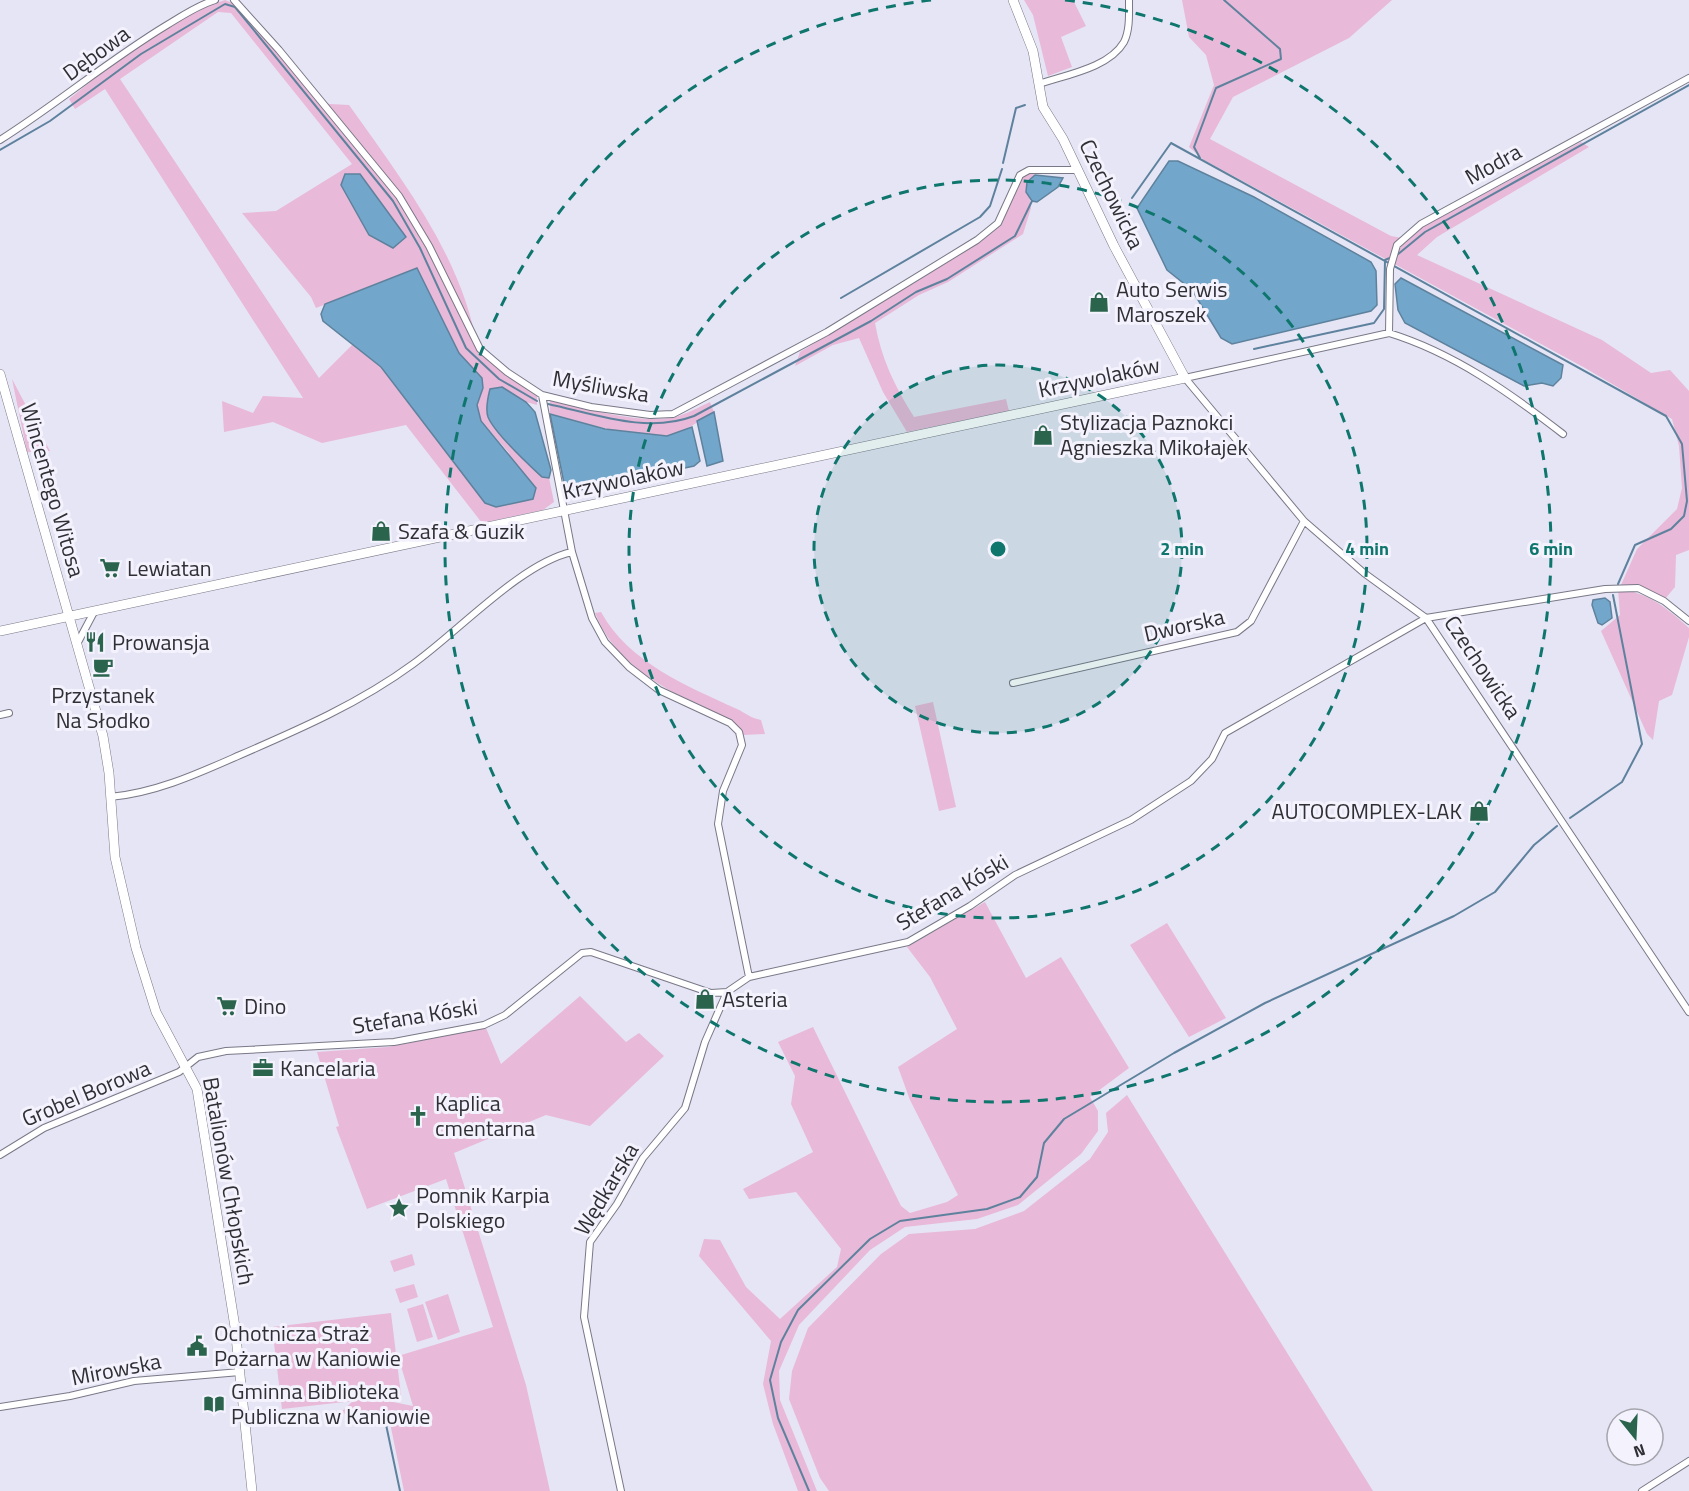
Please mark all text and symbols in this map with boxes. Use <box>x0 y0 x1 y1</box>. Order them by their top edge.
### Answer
street label: Dębowa <box>55 17 137 89</box>
street label: Czechowicka <box>1071 133 1153 255</box>
street label: Modra <box>1458 135 1528 193</box>
place label: Auto Serwis Maroszek <box>1116 272 1227 331</box>
shop icon: Auto Serwis Maroszek <box>1087 290 1111 314</box>
street label: Krzywolaków <box>1035 347 1163 406</box>
street label: Myśliwska <box>550 361 652 411</box>
street label: Wincentego Witosa <box>12 399 94 581</box>
place label: Stylizacja Paznokci Agnieszka Mikołajek <box>1060 405 1248 464</box>
shop icon: Stylizacja Paznokci Agnieszka Mikołajek <box>1031 423 1055 447</box>
street label: Krzywolaków <box>559 449 687 508</box>
place label: Szafa & Guzik <box>398 514 525 548</box>
shop icon: Szafa & Guzik <box>369 519 393 543</box>
text: 2 min <box>1160 535 1204 562</box>
text: 4 min <box>1345 535 1389 562</box>
text: 6 min <box>1529 535 1573 562</box>
centre of rings <box>988 539 1008 559</box>
place label: Lewiatan <box>127 551 212 585</box>
supermarket icon: Lewiatan <box>98 556 122 580</box>
street label: Dworska <box>1140 599 1228 651</box>
street label: Czechowicka <box>1436 608 1530 726</box>
place label: Prowansja <box>112 625 210 659</box>
restaurant icon: Prowansja <box>83 630 107 654</box>
cafe icon: Przystanek Na Słodko <box>91 655 115 679</box>
place label: Przystanek Na Słodko <box>51 678 155 737</box>
place label: AUTOCOMPLEX-LAK <box>1272 794 1462 828</box>
shop icon: AUTOCOMPLEX-LAK <box>1467 799 1491 823</box>
street label: Stefana Kóski <box>889 845 1015 939</box>
place label: Asteria <box>722 982 788 1016</box>
shop icon: Asteria <box>693 987 717 1011</box>
place label: Dino <box>244 989 286 1023</box>
street label: Stefana Kóski <box>350 989 480 1043</box>
supermarket icon: Dino <box>215 994 239 1018</box>
street label: Grobel Borowa <box>16 1051 156 1135</box>
place label: Kancelaria <box>280 1051 375 1085</box>
office icon: Kancelaria <box>251 1056 275 1080</box>
street label: Batalionów Chłopskich <box>194 1074 264 1288</box>
place label: Kaplica cmentarna <box>435 1086 535 1145</box>
church icon: Kaplica cmentarna <box>406 1104 430 1128</box>
street label: Wędkarska <box>565 1136 647 1242</box>
place label: Pomnik Karpia Polskiego <box>416 1178 550 1237</box>
place icon: Pomnik Karpia Polskiego <box>387 1196 411 1220</box>
place label: Ochotnicza Straż Pożarna w Kaniowie <box>214 1316 401 1375</box>
public building icon: Ochotnicza Straż Pożarna w Kaniowie <box>185 1334 209 1358</box>
street label: Mirowska <box>68 1344 164 1394</box>
place label: Gminna Biblioteka Publiczna w Kaniowie <box>231 1374 430 1433</box>
library icon: Gminna Biblioteka Publiczna w Kaniowie <box>202 1392 226 1416</box>
north arrow <box>1605 1407 1665 1467</box>
text: N <box>1631 1438 1649 1464</box>

